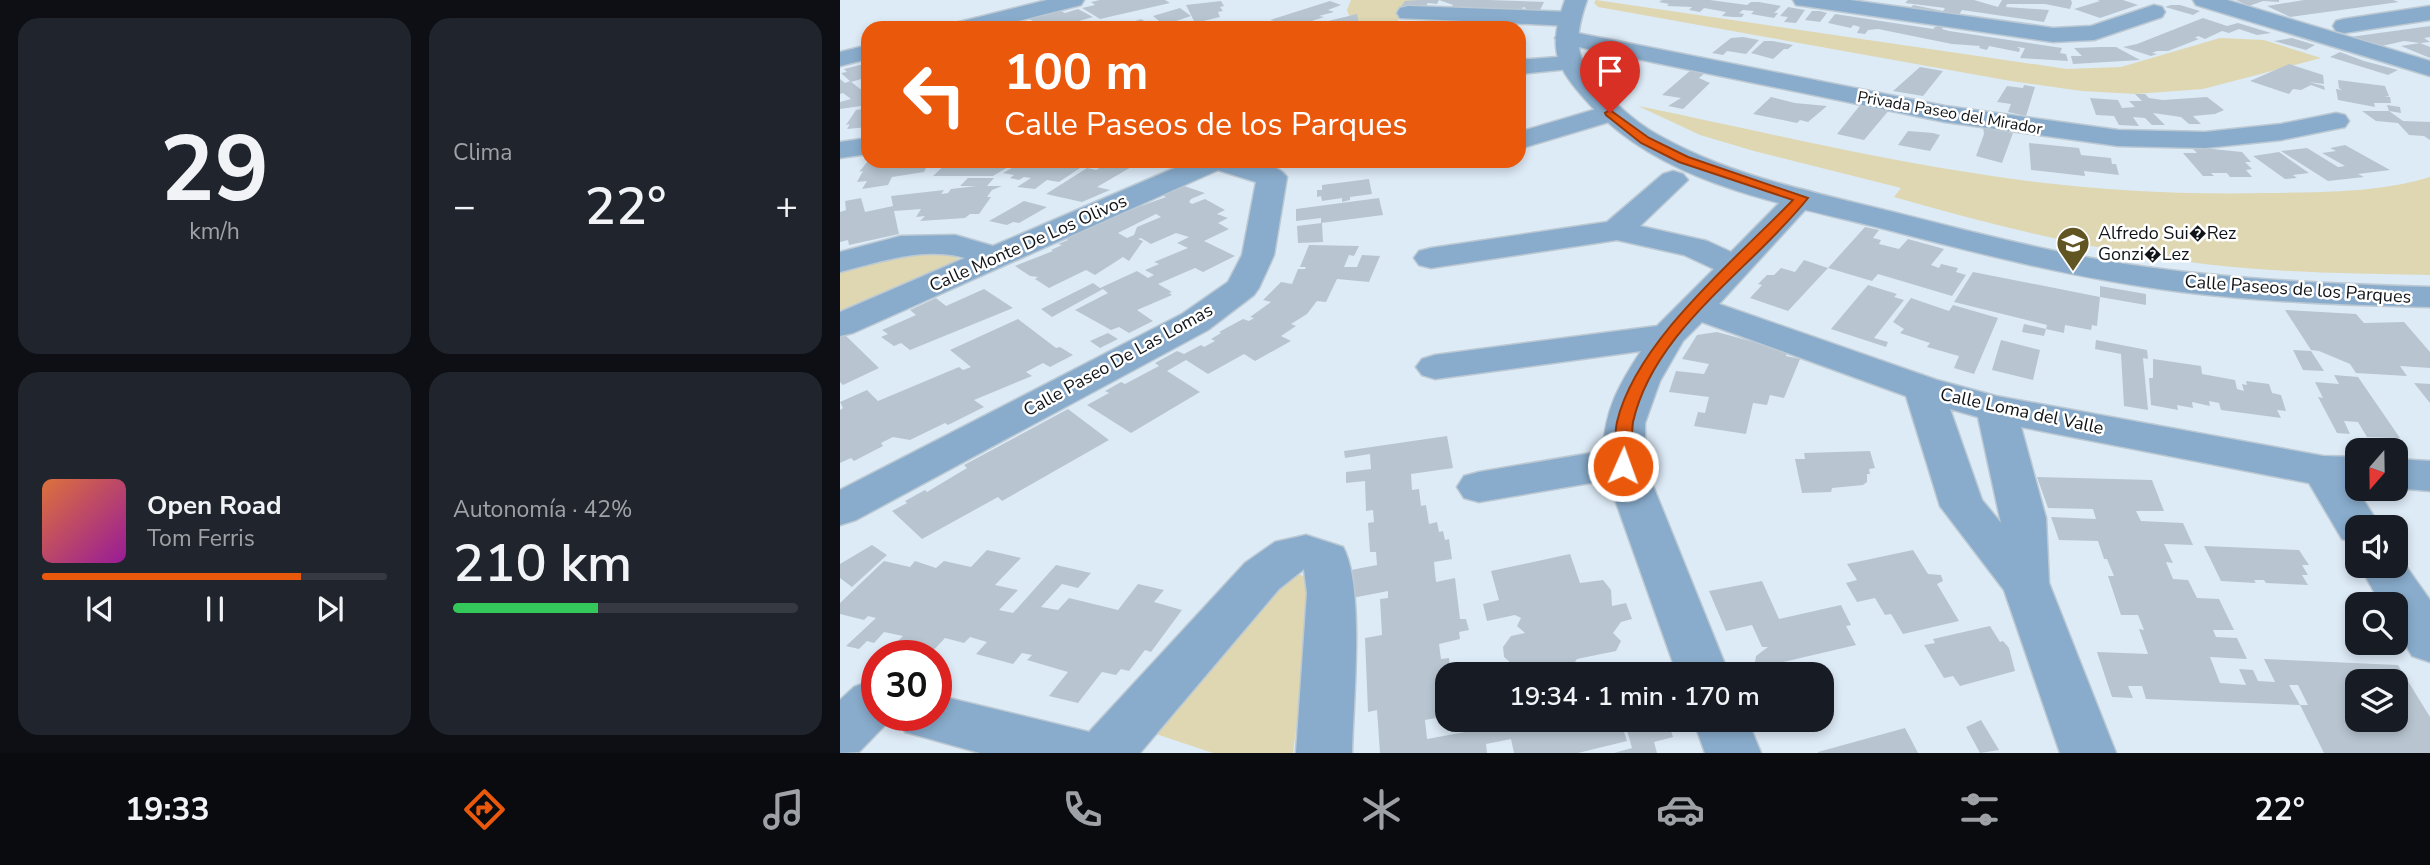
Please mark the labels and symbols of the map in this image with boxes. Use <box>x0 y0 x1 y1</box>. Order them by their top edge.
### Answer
pin <box>1580 41 1640 113</box>
street label: Privada Paseo del Mirador <box>1856 86 2044 140</box>
street label: Calle Monte De Los Olivos <box>925 189 1131 297</box>
place label: Alfredo Sui�Rez Gonzi�Lez <box>2098 221 2236 266</box>
school or university icon: Alfredo Sui�Rez Gonzi�Lez <box>2054 224 2092 273</box>
street label: Calle Paseos de los Parques <box>2184 269 2412 309</box>
street label: Calle Paseo De Las Lomas <box>1019 298 1217 422</box>
street label: Calle Loma del Valle <box>1938 382 2106 440</box>
position arrow <box>1586 429 1660 503</box>
north arrow <box>2345 438 2408 500</box>
speed limit sign: 30 <box>861 640 952 731</box>

